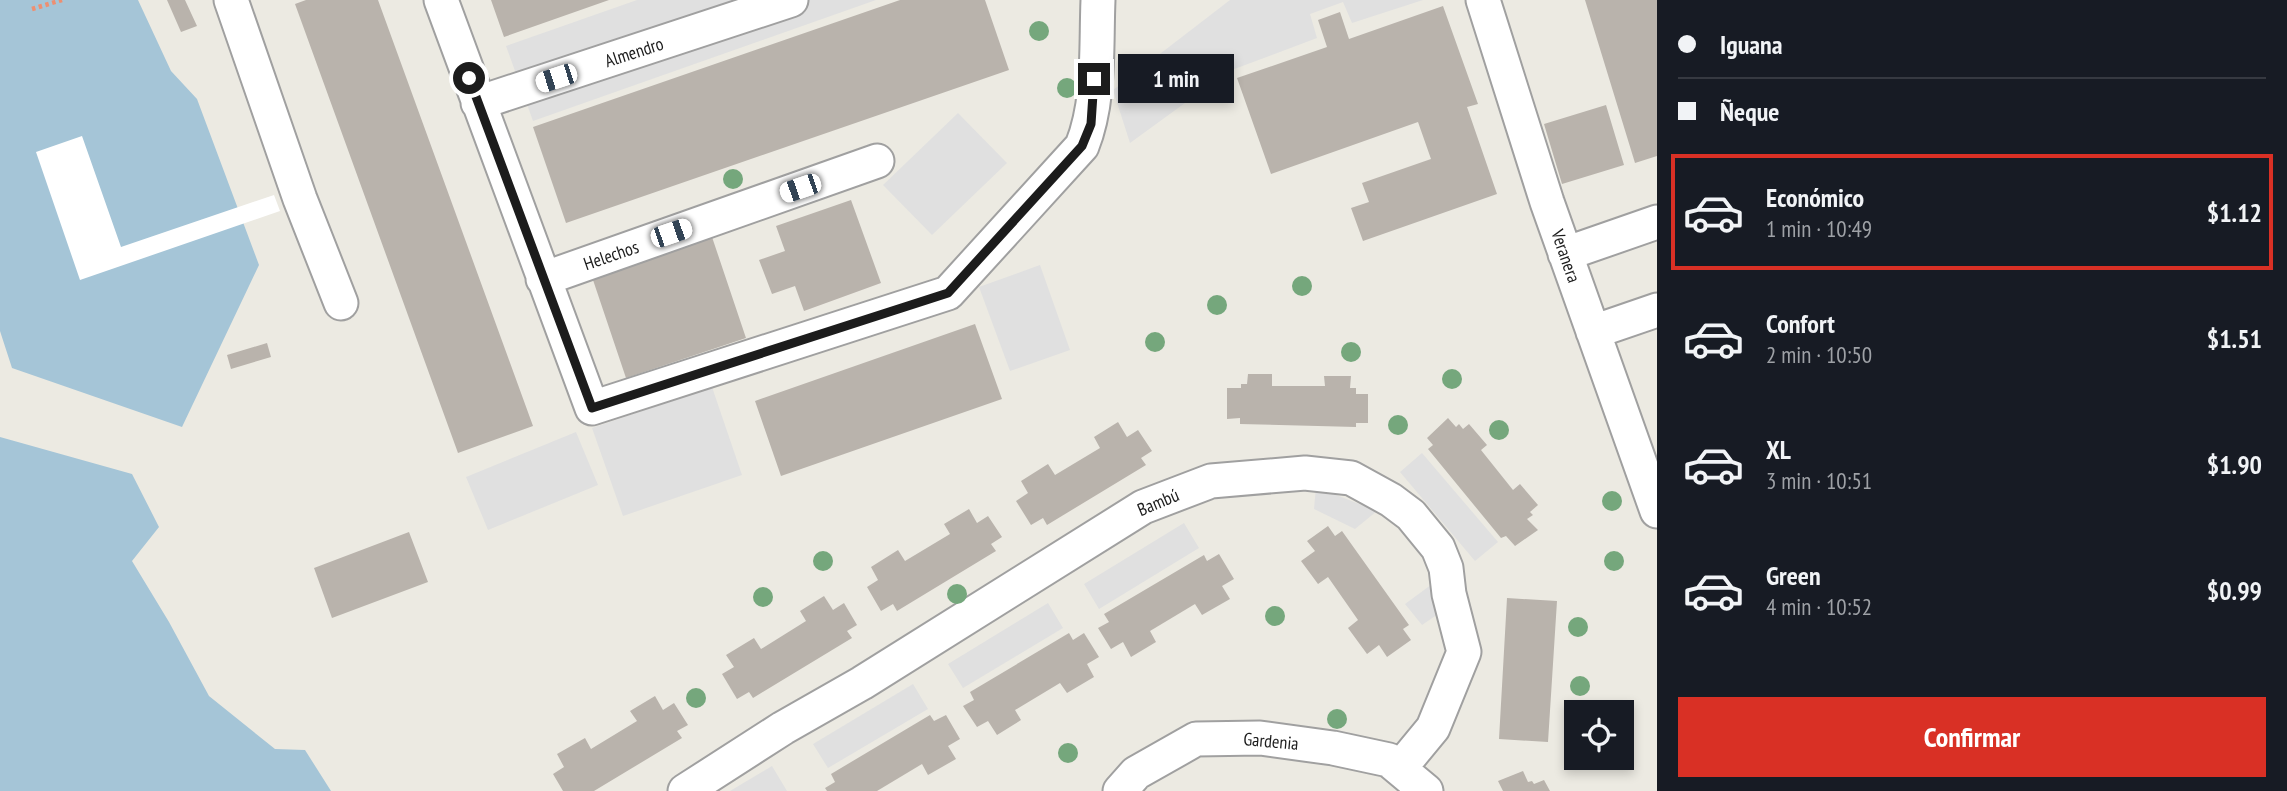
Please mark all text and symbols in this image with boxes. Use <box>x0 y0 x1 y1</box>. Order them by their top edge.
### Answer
text: Iguana <box>1720 28 1782 61</box>
street label: Almendro <box>602 32 666 72</box>
callout: 1 min <box>1118 55 1234 104</box>
route start <box>453 62 485 94</box>
car <box>533 62 580 94</box>
route end <box>1078 63 1110 95</box>
text: 1 min <box>1153 64 1199 93</box>
text: Ñeque <box>1720 95 1779 128</box>
car <box>777 171 824 205</box>
icon: car <box>1682 181 1745 244</box>
text: Económico <box>1766 181 1864 214</box>
text: $1.12 <box>2207 196 2262 229</box>
text: 1 min · 10:49 <box>1766 214 1872 243</box>
car <box>648 216 695 250</box>
street label: Veranera <box>1546 226 1586 286</box>
street label: Helechos <box>580 235 642 275</box>
icon: car <box>1682 307 1745 370</box>
text: Confort <box>1766 307 1835 340</box>
text: $1.51 <box>2207 322 2262 355</box>
text: 2 min · 10:50 <box>1766 340 1872 369</box>
icon: car <box>1682 433 1745 496</box>
text: XL <box>1766 433 1791 466</box>
text: $1.90 <box>2207 448 2262 481</box>
text: 3 min · 10:51 <box>1766 466 1872 495</box>
street label: Bambú <box>1134 483 1182 521</box>
icon: car <box>1682 559 1745 622</box>
text: Green <box>1766 559 1821 592</box>
text: $0.99 <box>2207 574 2262 607</box>
text: 4 min · 10:52 <box>1766 592 1872 621</box>
button: Confirmar <box>1678 697 2266 777</box>
map controls <box>1564 700 1634 770</box>
button: locate <box>1564 700 1634 770</box>
street label: Gardenia <box>1242 727 1300 755</box>

